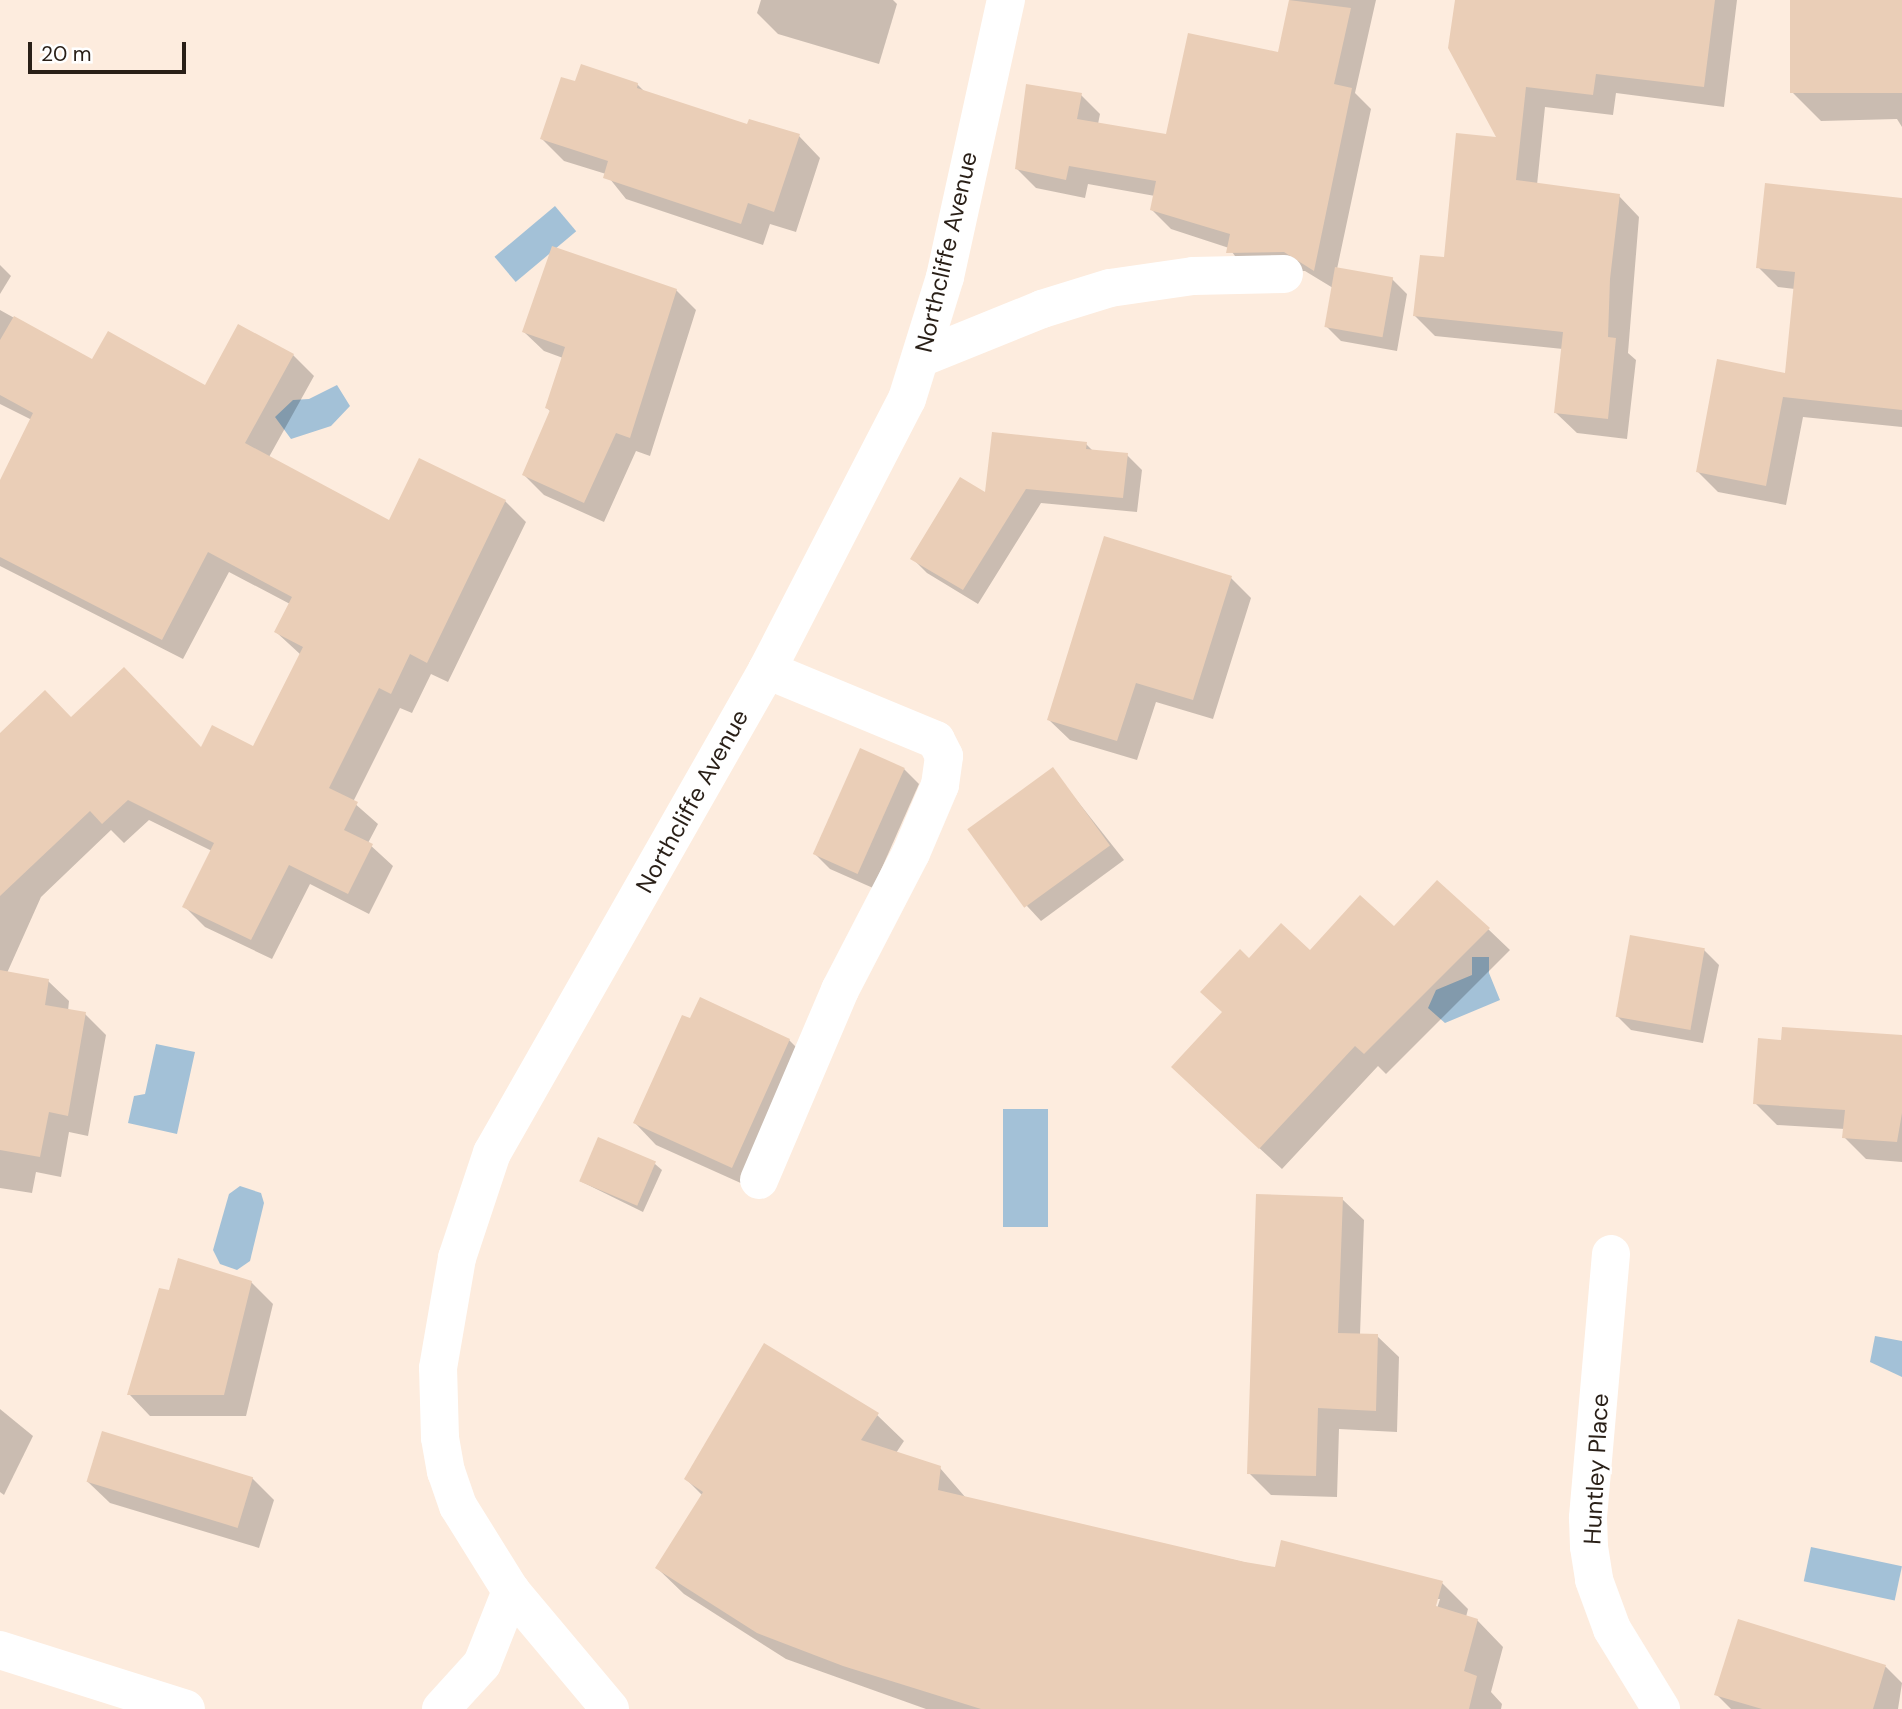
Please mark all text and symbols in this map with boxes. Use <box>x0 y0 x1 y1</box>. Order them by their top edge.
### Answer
scale bar <box>32 28 189 72</box>
text: 20 m <box>41 40 92 68</box>
street label: Northcliffe Avenue <box>909 149 983 355</box>
street label: Northcliffe Avenue <box>630 704 754 898</box>
street label: Huntley Place <box>1578 1393 1614 1545</box>

